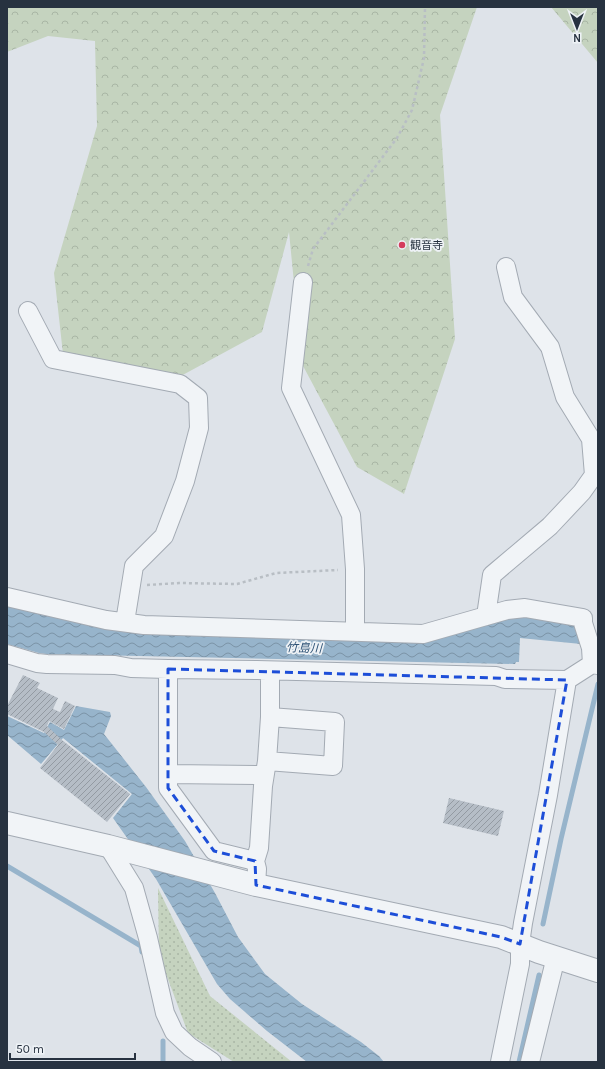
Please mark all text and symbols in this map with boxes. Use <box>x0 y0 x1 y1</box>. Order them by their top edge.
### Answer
north arrow <box>557 8 597 48</box>
text: N <box>573 31 581 44</box>
place label: 観音寺 <box>410 239 443 252</box>
marker: 観音寺 <box>397 240 407 250</box>
water label: 竹島川 <box>286 640 324 656</box>
scale bar <box>10 1035 135 1061</box>
text: 50 m <box>16 1042 44 1056</box>

